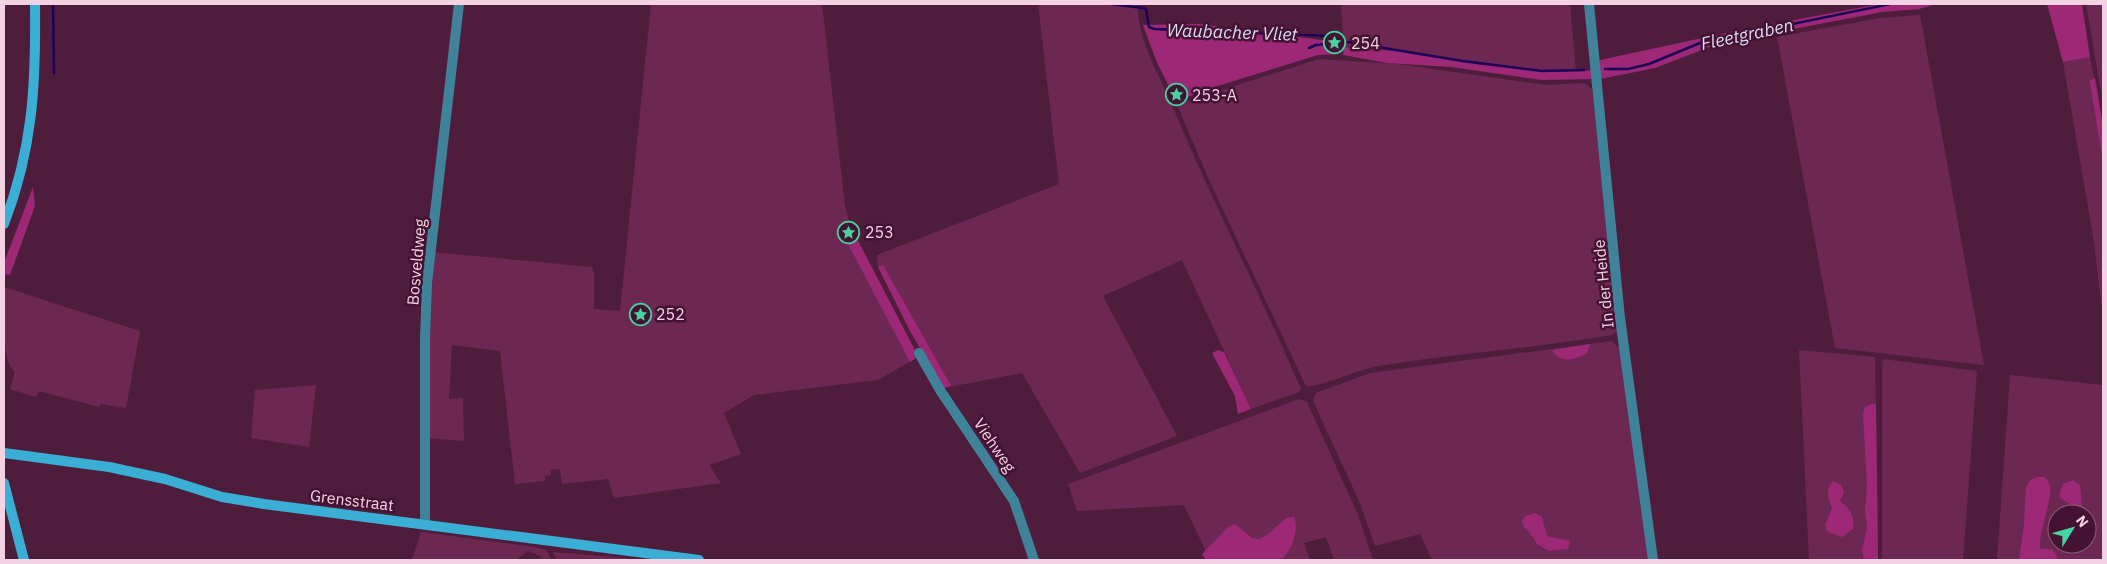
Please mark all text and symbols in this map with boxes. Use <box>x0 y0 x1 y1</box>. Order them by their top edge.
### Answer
water label: Fleetgraben <box>1699 13 1795 55</box>
water label: Waubacher Vliet <box>1166 18 1299 46</box>
place icon: 254 <box>1323 31 1347 55</box>
place label: 254 <box>1351 33 1380 53</box>
place icon: 253-A <box>1164 83 1188 107</box>
place label: 253-A <box>1192 85 1237 105</box>
street label: Bosveldweg <box>402 217 430 306</box>
place icon: 253 <box>837 220 861 244</box>
place label: 253 <box>865 222 894 242</box>
street label: In der Heide <box>1588 238 1618 329</box>
place icon: 252 <box>628 302 652 326</box>
place label: 252 <box>656 304 685 324</box>
street label: Viehweg <box>970 414 1021 476</box>
street label: Grensstraat <box>309 485 395 515</box>
north arrow <box>2047 504 2097 554</box>
text: N <box>2072 512 2093 531</box>

